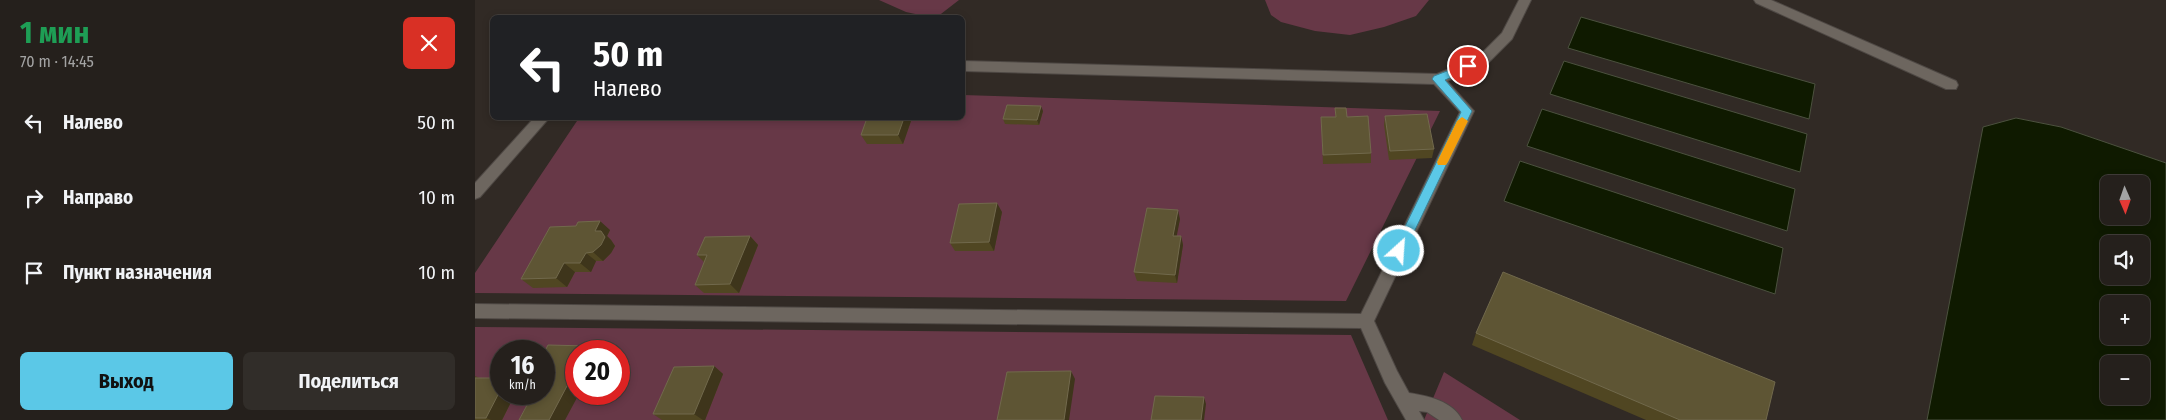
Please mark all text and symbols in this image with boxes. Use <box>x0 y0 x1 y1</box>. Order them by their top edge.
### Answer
text: 1 мин <box>20 15 89 51</box>
button: close <box>403 17 455 69</box>
text: 50 m <box>593 33 663 75</box>
icon: left <box>510 35 575 100</box>
pin <box>1447 45 1489 87</box>
text: 70 m · 14:45 <box>20 52 94 71</box>
icon: arrive <box>1454 52 1482 80</box>
text: Налево <box>593 75 662 102</box>
icon: left <box>20 109 48 137</box>
text: Налево <box>63 111 123 134</box>
text: 50 m <box>417 111 455 134</box>
north arrow <box>2100 175 2150 225</box>
map controls <box>2100 175 2150 405</box>
icon: right <box>20 184 48 212</box>
text: Направо <box>63 186 133 209</box>
text: 10 m <box>419 186 455 209</box>
position arrow <box>1372 224 1424 276</box>
button: sound <box>2100 235 2150 285</box>
icon: arrive <box>20 259 48 287</box>
text: Пункт назначения <box>63 261 212 284</box>
text: 10 m <box>419 261 455 284</box>
button: + <box>2100 295 2150 345</box>
speed limit sign: 20 <box>565 340 630 405</box>
text: 16 <box>511 351 534 381</box>
button: Выход <box>20 352 233 410</box>
button: Поделиться <box>243 352 455 410</box>
button: − <box>2100 355 2150 405</box>
text: km/h <box>509 378 536 392</box>

